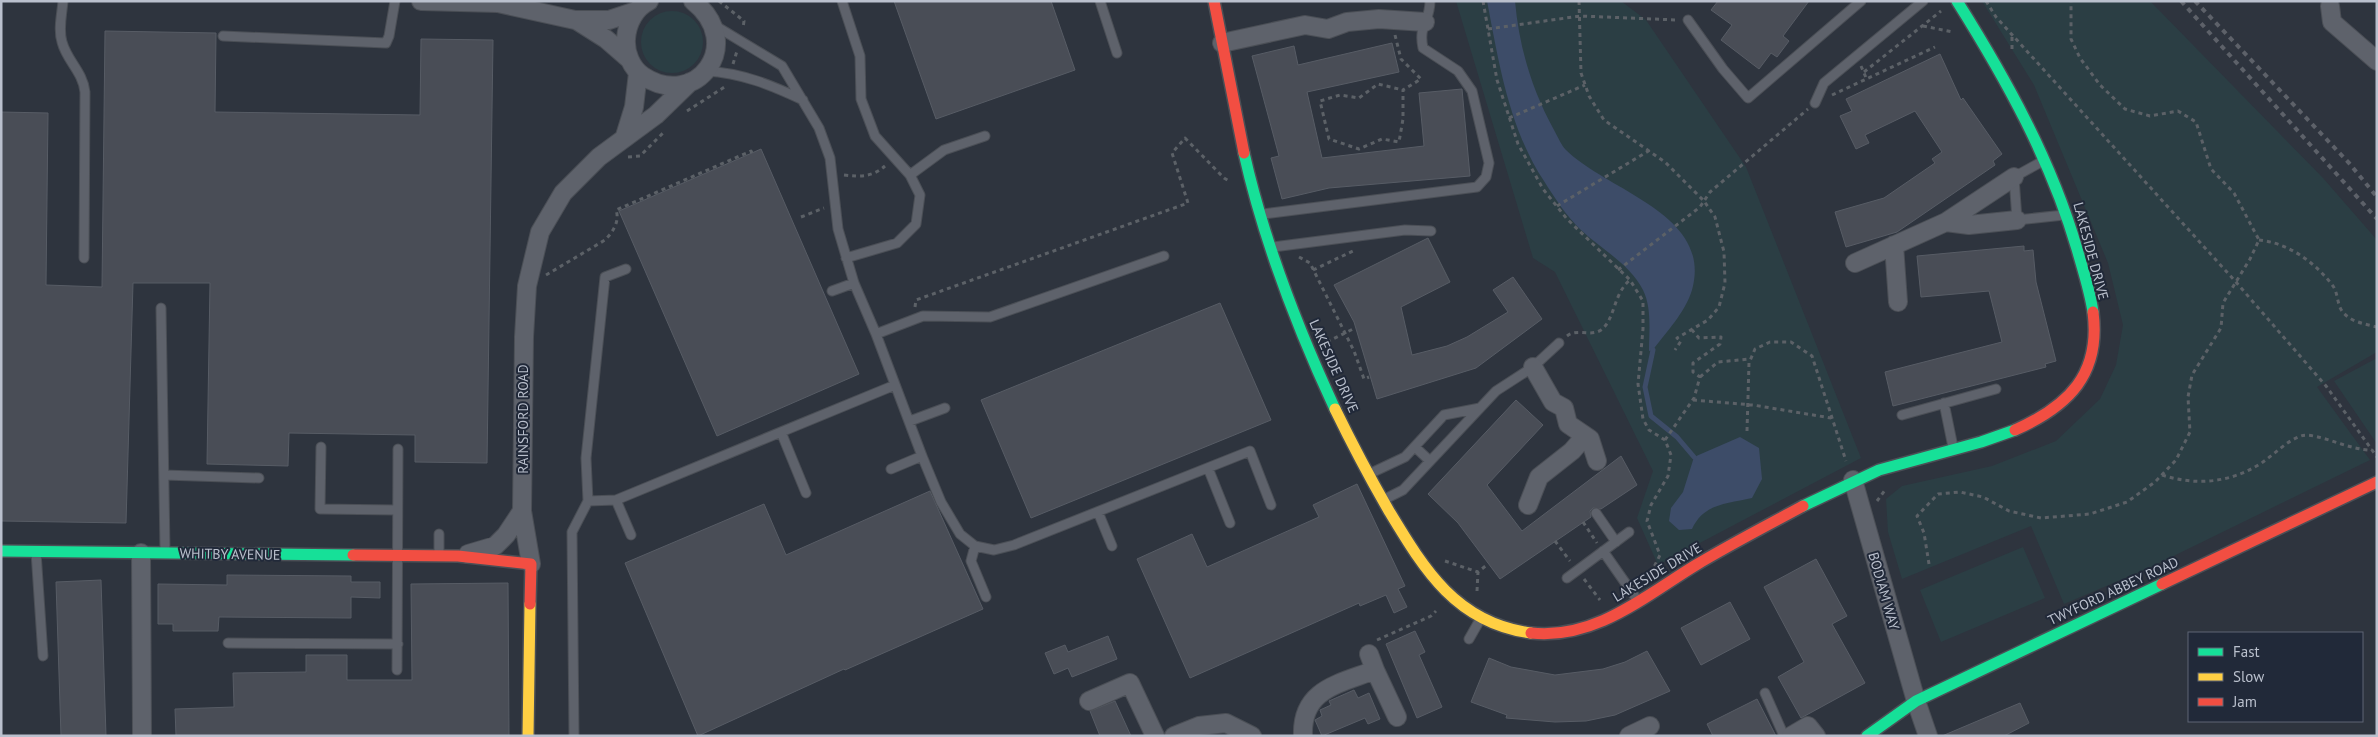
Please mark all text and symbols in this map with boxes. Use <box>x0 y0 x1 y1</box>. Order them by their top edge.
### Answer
street label: LAKESIDE DRIVE <box>2069 200 2113 302</box>
street label: LAKESIDE DRIVE <box>1305 316 1363 416</box>
street label: RAINSFORD ROAD <box>514 364 532 474</box>
street label: LAKESIDE DRIVE <box>1609 538 1705 606</box>
street label: WHITBY AVENUE <box>179 544 281 564</box>
street label: BODIAM WAY <box>1864 550 1904 632</box>
street label: TWYFORD ABBEY ROAD <box>2045 553 2181 629</box>
legend <box>2188 632 2363 722</box>
text: Fast <box>2233 642 2260 661</box>
text: Slow <box>2233 667 2264 686</box>
text: Jam <box>2232 692 2257 711</box>

